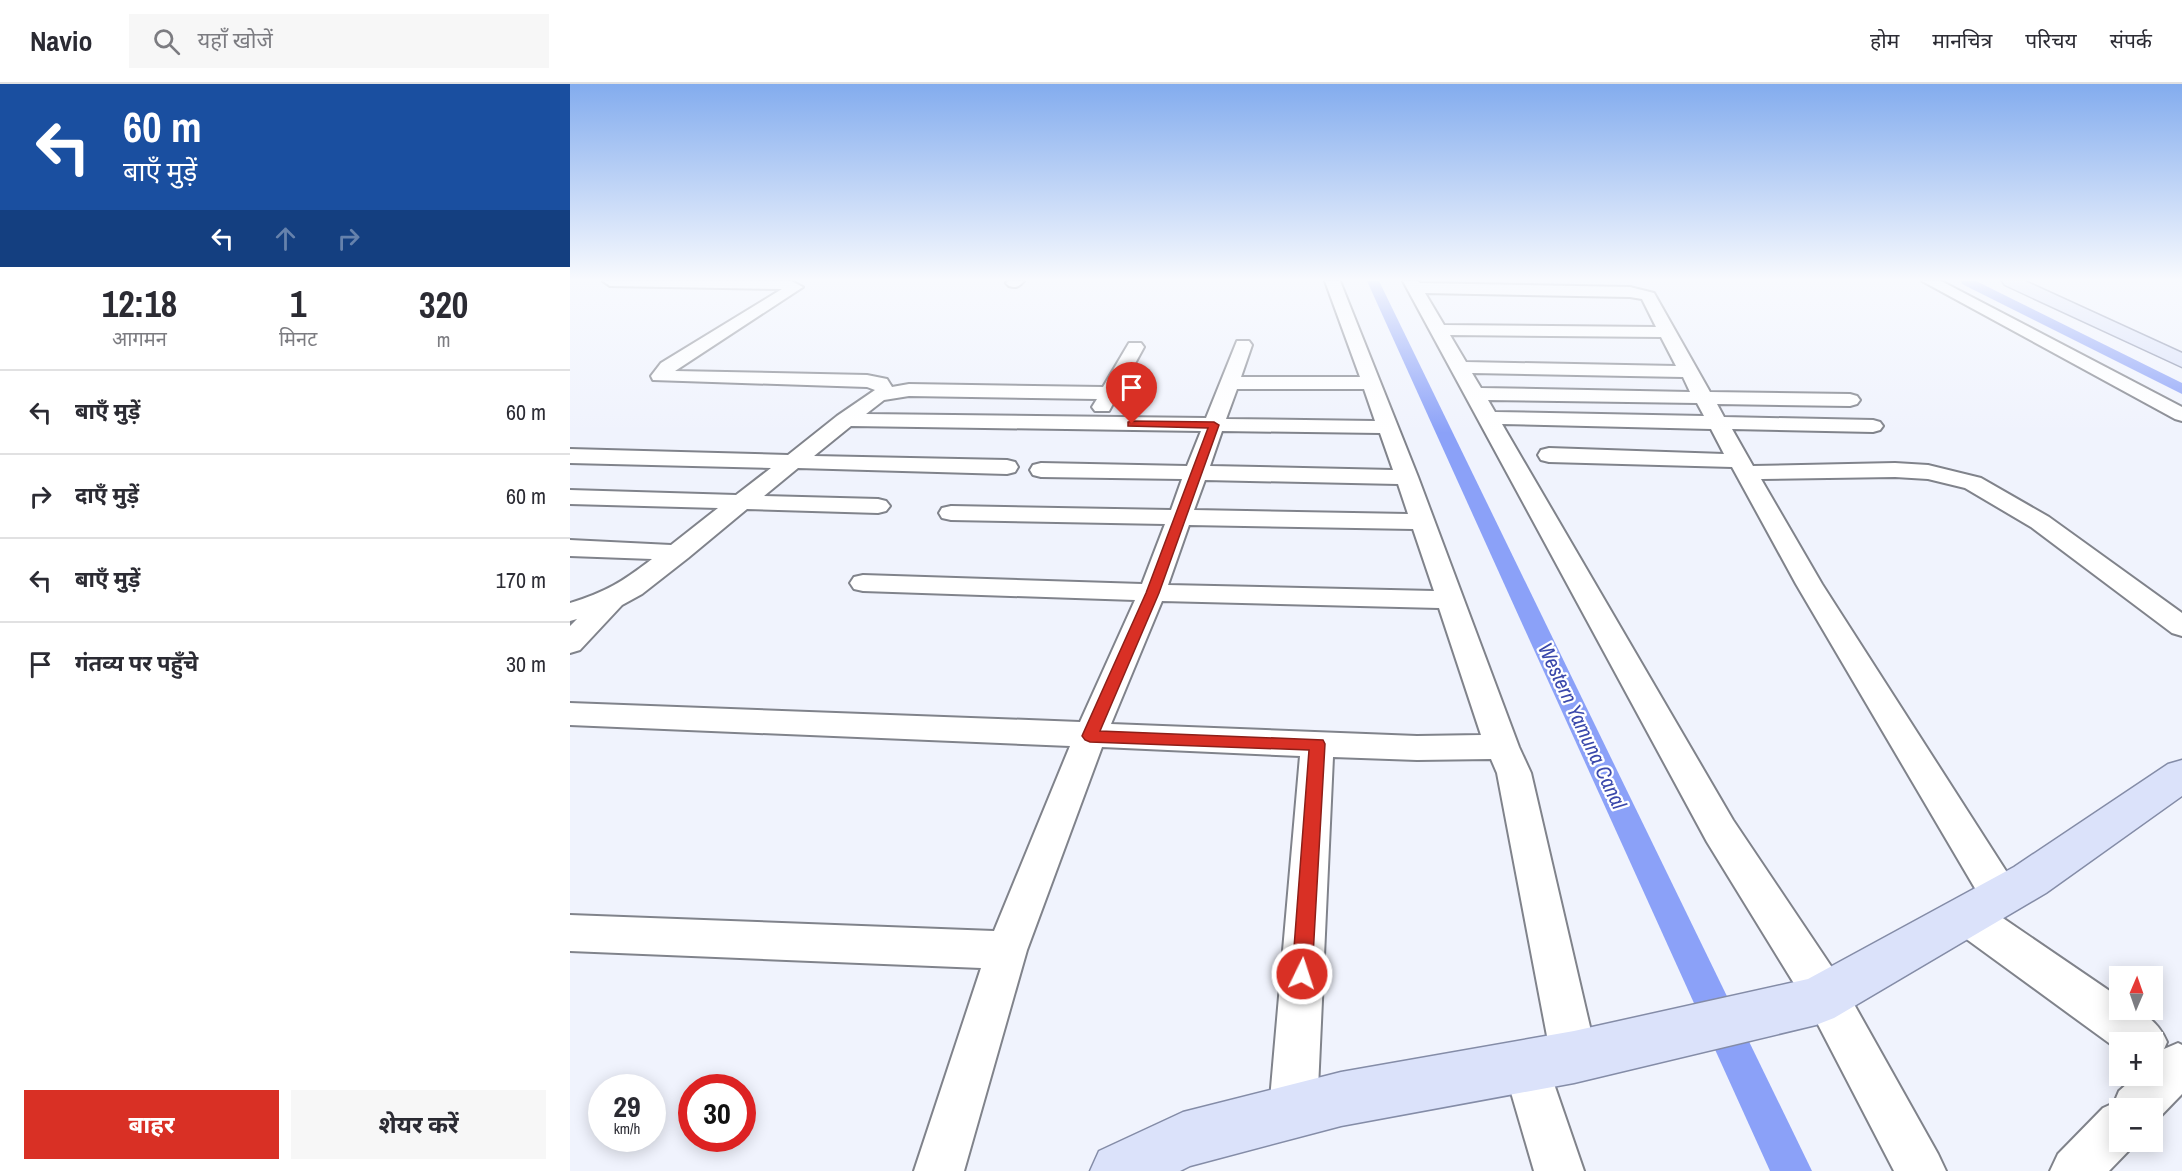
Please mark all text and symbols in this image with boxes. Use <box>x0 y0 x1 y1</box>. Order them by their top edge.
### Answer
search box <box>129 14 549 68</box>
text: Navio <box>30 22 93 60</box>
icon: search <box>150 25 183 58</box>
text: यहाँ खोजें <box>198 25 273 55</box>
text: होम <box>1870 26 1899 55</box>
text: मानचित्र <box>1932 26 1992 55</box>
text: परिचय <box>2025 26 2077 55</box>
text: संपर्क <box>2110 26 2152 55</box>
text: 60 m <box>123 99 202 155</box>
icon: left <box>24 108 102 186</box>
text: बाएँ मुड़ें <box>123 153 197 189</box>
icon: left <box>206 222 239 255</box>
icon: ahead <box>269 222 302 255</box>
icon: right <box>332 222 365 255</box>
text: 12:18 <box>102 280 177 328</box>
text: 1 <box>290 280 306 328</box>
text: 320 <box>419 281 468 329</box>
text: आगमन <box>112 325 167 352</box>
text: मिनट <box>279 325 317 352</box>
text: m <box>437 326 450 353</box>
pin <box>1106 362 1157 424</box>
icon: arrive <box>1115 371 1148 404</box>
icon: left <box>24 396 57 429</box>
text: बाएँ मुड़ें <box>75 396 140 426</box>
text: 60 m <box>506 397 546 427</box>
icon: right <box>24 480 57 513</box>
text: दाएँ मुड़ें <box>75 480 139 510</box>
text: 60 m <box>506 481 546 511</box>
icon: left <box>24 564 57 597</box>
text: बाएँ मुड़ें <box>75 564 140 594</box>
text: 170 m <box>496 565 546 595</box>
water label: Western Yamuna Canal <box>1531 638 1634 815</box>
icon: arrive <box>24 648 57 681</box>
text: गंतव्य पर पहुँचे <box>75 648 198 678</box>
text: 30 m <box>506 649 546 679</box>
position arrow <box>1270 942 1334 1006</box>
north arrow <box>2109 966 2163 1020</box>
map controls <box>2109 966 2163 1152</box>
button: + <box>2109 1032 2163 1086</box>
speed limit sign: 30 <box>678 1074 756 1152</box>
text: 29 <box>613 1086 641 1126</box>
button: बाहर <box>24 1090 279 1159</box>
button: शेयर करें <box>291 1090 546 1159</box>
button: − <box>2109 1098 2163 1152</box>
text: km/h <box>614 1118 640 1139</box>

